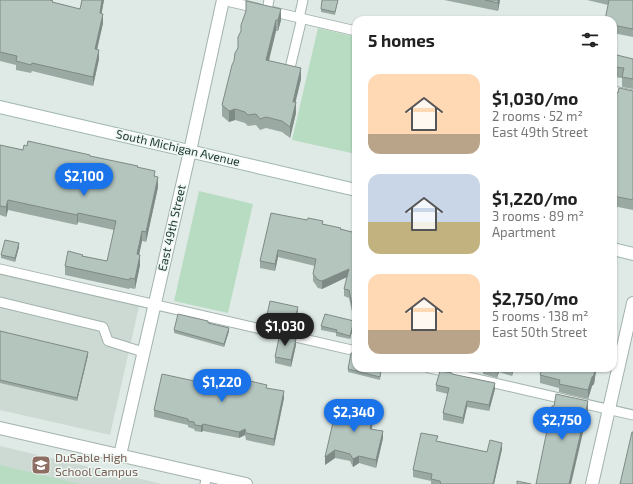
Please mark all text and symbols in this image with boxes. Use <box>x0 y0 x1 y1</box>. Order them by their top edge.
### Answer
icon: filters <box>579 29 601 51</box>
text: 5 homes <box>368 30 435 50</box>
text: $1,030/mo <box>492 88 578 108</box>
icon: home <box>400 90 448 138</box>
text: 2 rooms · 52 m² <box>492 108 583 124</box>
text: East 49th Street <box>492 124 588 140</box>
street label: South Michigan Avenue <box>115 126 242 168</box>
pin: $2,100 <box>51 163 117 197</box>
text: $2,100 <box>64 168 104 184</box>
street label: East 49th Street <box>154 183 188 272</box>
text: $1,220/mo <box>492 188 578 208</box>
icon: home <box>400 190 448 238</box>
text: 3 rooms · 89 m² <box>492 208 584 224</box>
text: Apartment <box>492 224 556 240</box>
text: $2,750/mo <box>492 288 578 308</box>
icon: home <box>400 290 448 338</box>
text: 5 rooms · 138 m² <box>492 308 589 324</box>
pin: $1,030 <box>252 313 318 347</box>
text: $1,030 <box>265 318 305 334</box>
text: East 50th Street <box>492 324 587 340</box>
pin: $1,220 <box>189 369 255 403</box>
text: $1,220 <box>202 374 242 390</box>
pin: $2,340 <box>321 399 387 433</box>
text: $2,340 <box>333 404 375 420</box>
pin: $2,750 <box>529 407 595 441</box>
text: $2,750 <box>542 412 582 428</box>
place label: DuSable High School Campus <box>55 450 138 478</box>
school or university icon: DuSable High School Campus <box>30 454 52 476</box>

